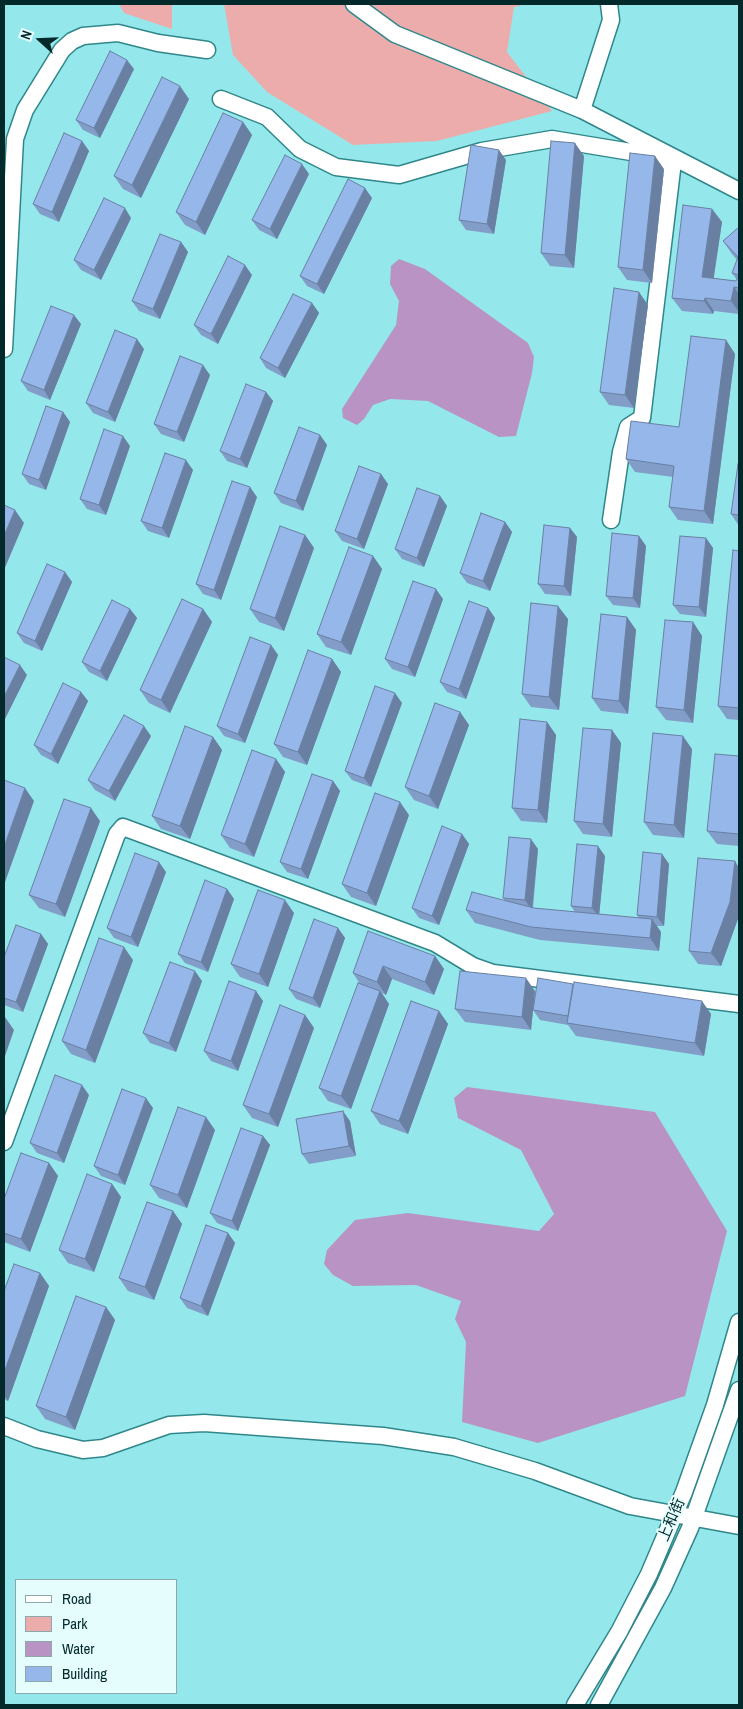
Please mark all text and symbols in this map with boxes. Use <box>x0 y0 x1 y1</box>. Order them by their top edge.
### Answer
north arrow <box>15 15 65 65</box>
text: N <box>16 28 36 42</box>
street label: 上和街 <box>655 1496 689 1544</box>
legend <box>15 1579 178 1694</box>
text: Road <box>62 1588 91 1609</box>
text: Park <box>62 1613 87 1634</box>
text: Water <box>62 1638 94 1659</box>
text: Building <box>62 1663 107 1684</box>

